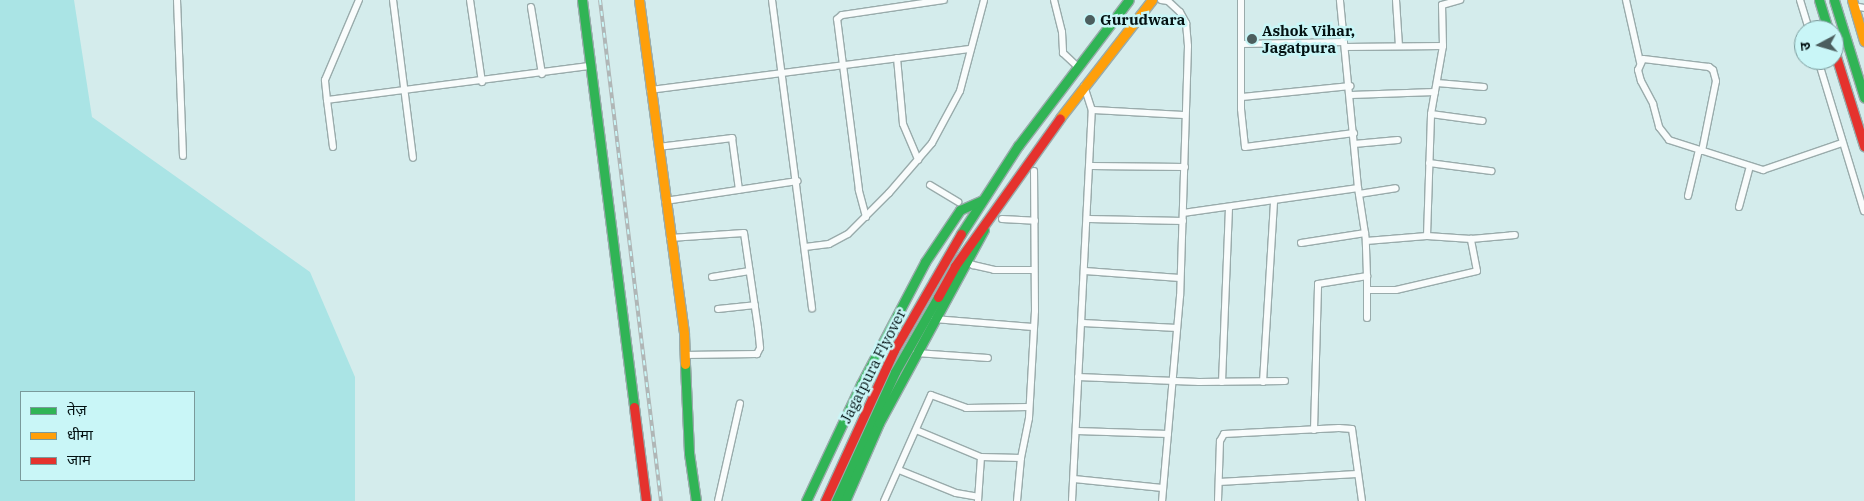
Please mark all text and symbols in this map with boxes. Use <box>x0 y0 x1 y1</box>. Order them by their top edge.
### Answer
place label: Gurudwara <box>1100 11 1185 29</box>
marker: Gurudwara <box>1084 14 1096 26</box>
north arrow <box>1794 20 1844 70</box>
place label: Ashok Vihar, Jagatpura <box>1262 21 1355 56</box>
marker: Ashok Vihar, Jagatpura <box>1246 33 1258 45</box>
text: उ <box>1796 41 1814 51</box>
street label: Jagatpura Flyover <box>836 306 910 426</box>
legend <box>20 391 195 481</box>
text: तेज़ <box>67 400 87 419</box>
text: धीमा <box>67 425 93 444</box>
text: जाम <box>67 450 91 469</box>

